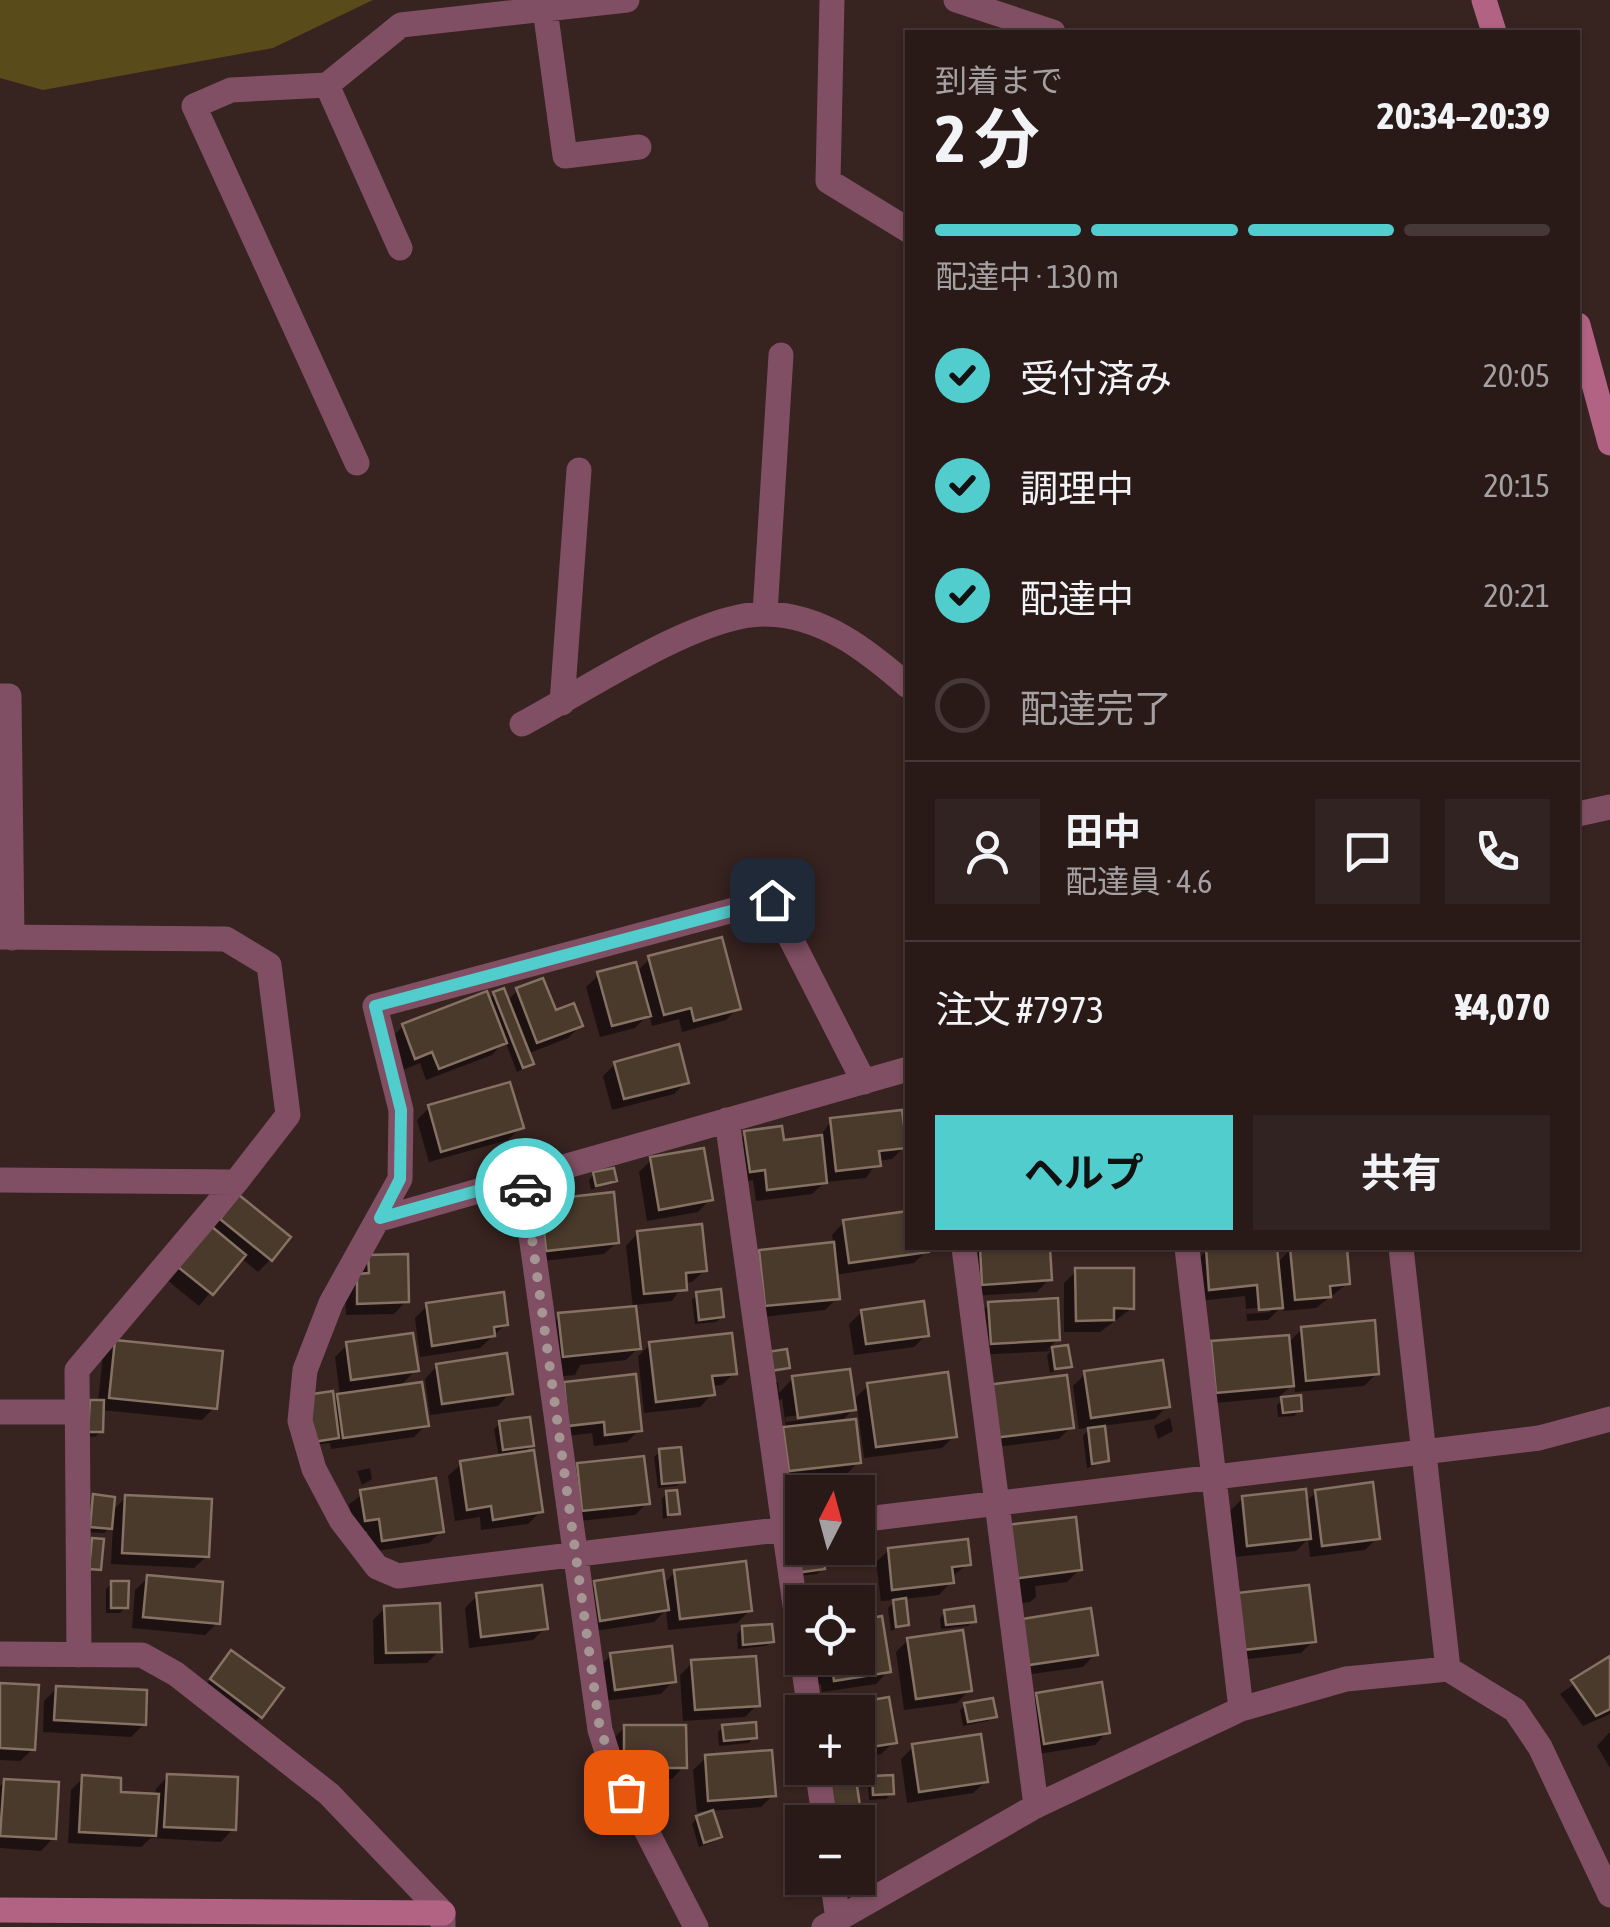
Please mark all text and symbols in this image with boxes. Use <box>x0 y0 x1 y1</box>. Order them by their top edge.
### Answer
text: 到着まで <box>935 62 1063 99</box>
text: 20:34–20:39 <box>1377 94 1550 137</box>
text: 2 分 <box>935 101 1039 176</box>
text: 配達中 · 130 m <box>935 258 1119 295</box>
icon: check <box>935 348 990 403</box>
text: 受付済み <box>1020 357 1172 400</box>
text: 20:05 <box>1483 357 1550 394</box>
icon: check <box>935 458 990 513</box>
text: 調理中 <box>1020 467 1134 510</box>
text: 20:15 <box>1484 467 1550 504</box>
icon: check <box>935 568 990 623</box>
text: 配達中 <box>1020 577 1134 620</box>
text: 20:21 <box>1484 577 1550 614</box>
text: 配達完了 <box>1020 687 1172 730</box>
button: person <box>935 799 1040 904</box>
button: chat <box>1315 799 1420 904</box>
button: phone <box>1445 799 1550 904</box>
text: 田中 <box>1065 810 1141 853</box>
pin <box>730 858 815 943</box>
text: 配達員 · 4.6 <box>1065 863 1212 900</box>
icon: home <box>745 873 800 928</box>
text: ¥4,070 <box>1455 985 1550 1028</box>
text: 注文 #7973 <box>935 988 1104 1031</box>
button: ヘルプ <box>935 1115 1233 1230</box>
button: 共有 <box>1253 1115 1550 1230</box>
courier <box>475 1138 575 1238</box>
icon: car <box>498 1161 553 1216</box>
north arrow <box>785 1475 875 1565</box>
map controls <box>785 1475 875 1895</box>
button: locate <box>785 1585 875 1675</box>
button: + <box>785 1695 875 1785</box>
pin <box>584 1750 669 1835</box>
icon: bag <box>599 1765 654 1820</box>
button: − <box>785 1805 875 1895</box>

